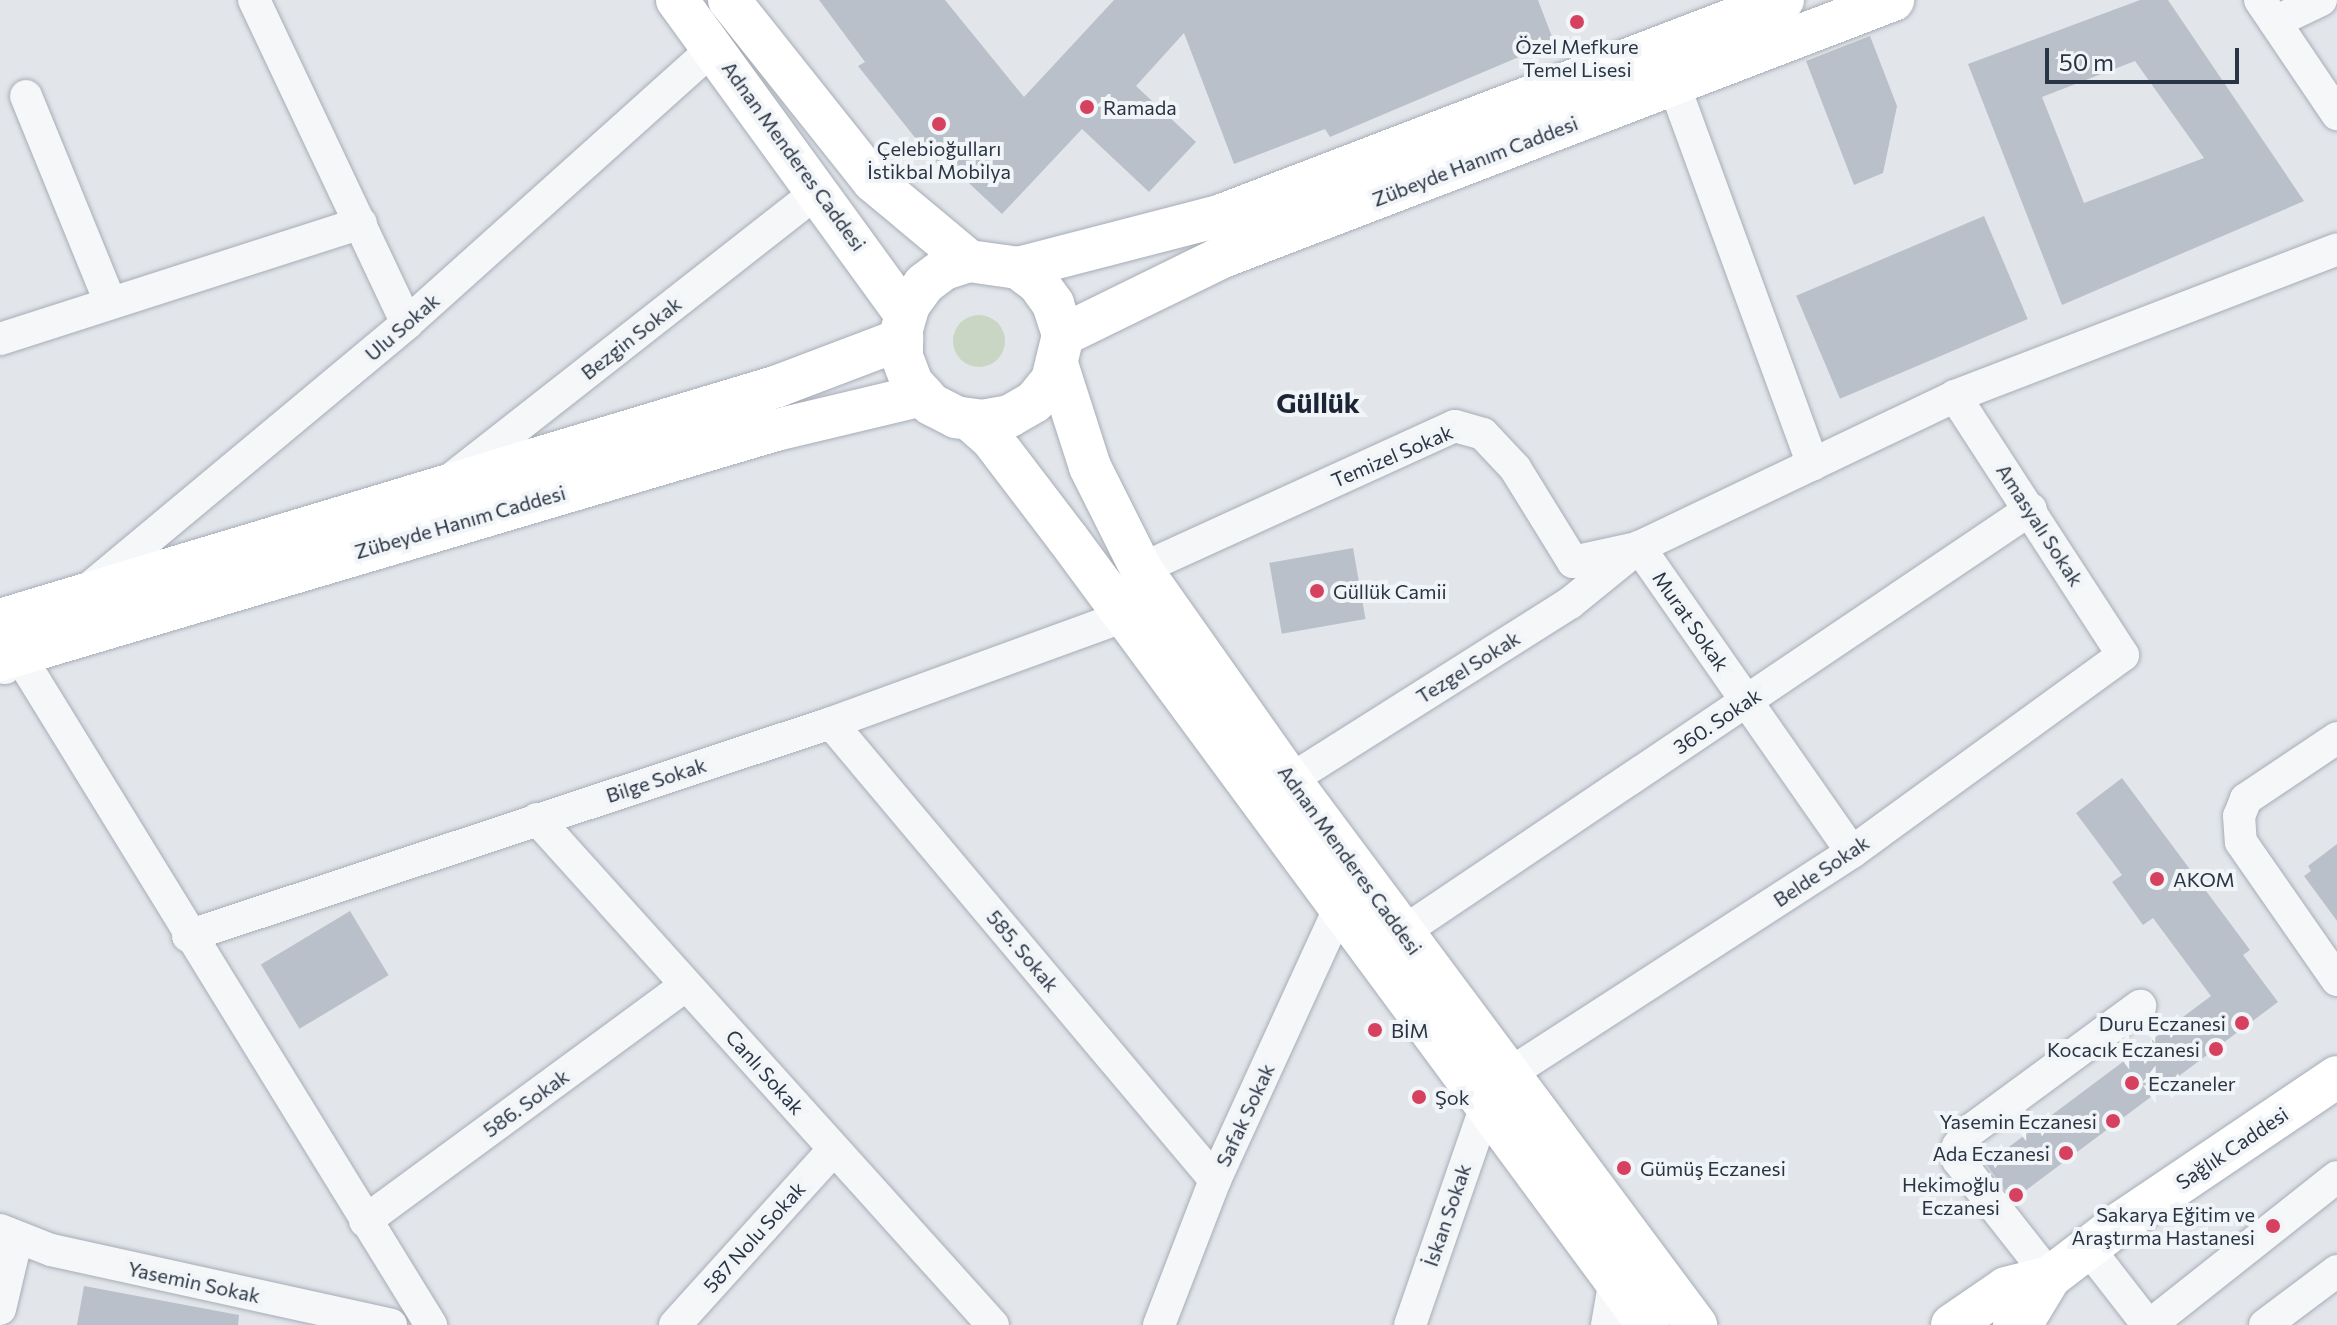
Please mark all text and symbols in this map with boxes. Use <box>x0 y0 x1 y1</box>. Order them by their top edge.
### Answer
marker: Özel Mefkure Temel Lisesi <box>1568 13 1586 31</box>
scale bar <box>2049 32 2243 82</box>
place label: Özel Mefkure Temel Lisesi <box>1515 34 1639 81</box>
text: 50 m <box>2059 47 2114 76</box>
street label: Adnan Menderes Caddesi <box>717 57 871 255</box>
place label: Ramada <box>1103 95 1177 119</box>
marker: Ramada <box>1078 98 1096 116</box>
street label: Zübeyde Hanım Caddesi <box>1369 111 1581 211</box>
marker: Çelebioğulları İstikbal Mobilya <box>930 115 948 133</box>
place label: Çelebioğulları İstikbal Mobilya <box>867 136 1011 183</box>
street label: Ulu Sokak <box>360 288 444 366</box>
street label: Bezgin Sokak <box>576 291 686 385</box>
district label: Güllük <box>1276 385 1360 419</box>
street label: Temizel Sokak <box>1328 420 1456 492</box>
street label: Amasyalı Sokak <box>1992 459 2088 591</box>
street label: Zübeyde Hanım Caddesi <box>352 480 568 564</box>
street label: Murat Sokak <box>1648 566 1734 676</box>
place label: Güllük Camii <box>1333 579 1447 603</box>
marker: Güllük Camii <box>1308 582 1326 600</box>
street label: Tezgel Sokak <box>1412 626 1524 708</box>
street label: 360. Sokak <box>1669 683 1765 759</box>
street label: Bilge Sokak <box>603 753 709 807</box>
street label: Adnan Menderes Caddesi <box>1273 761 1427 959</box>
street label: Belde Sokak <box>1769 830 1873 912</box>
place label: AKOM <box>2173 867 2235 891</box>
marker: AKOM <box>2148 870 2166 888</box>
street label: 585. Sokak <box>982 905 1064 997</box>
place label: Duru Eczanesi <box>2099 1011 2226 1035</box>
marker: Duru Eczanesi <box>2233 1014 2251 1032</box>
place label: BİM <box>1391 1018 1429 1042</box>
marker: BİM <box>1366 1021 1384 1039</box>
street label: Canlı Sokak <box>721 1025 809 1119</box>
place label: Kocacık Eczanesi <box>2047 1037 2200 1061</box>
marker: Kocacık Eczanesi <box>2207 1040 2225 1058</box>
street label: Safak Sokak <box>1211 1060 1279 1170</box>
street label: 586. Sokak <box>479 1064 573 1142</box>
place label: Eczaneler <box>2148 1071 2236 1095</box>
marker: Eczaneler <box>2123 1074 2141 1092</box>
place label: Şok <box>1435 1085 1470 1109</box>
marker: Şok <box>1410 1088 1428 1106</box>
street label: Sağlık Caddesi <box>2171 1102 2293 1194</box>
place label: Yasemin Eczanesi <box>1940 1109 2097 1133</box>
marker: Yasemin Eczanesi <box>2104 1112 2122 1130</box>
place label: Ada Eczanesi <box>1932 1141 2050 1165</box>
marker: Ada Eczanesi <box>2057 1144 2075 1162</box>
place label: Gümüş Eczanesi <box>1640 1156 1786 1180</box>
marker: Gümüş Eczanesi <box>1615 1159 1633 1177</box>
street label: İskan Sokak <box>1418 1160 1476 1270</box>
place label: Hekimoğlu Eczanesi <box>1902 1172 2000 1219</box>
street label: 587 Nolu Sokak <box>698 1177 810 1297</box>
marker: Hekimoğlu Eczanesi <box>2007 1186 2025 1204</box>
place label: Sakarya Eğitim ve Araştırma Hastanesi <box>2071 1202 2255 1249</box>
marker: Sakarya Eğitim ve Araştırma Hastanesi <box>2262 1215 2284 1237</box>
street label: Yasemin Sokak <box>126 1256 262 1308</box>

